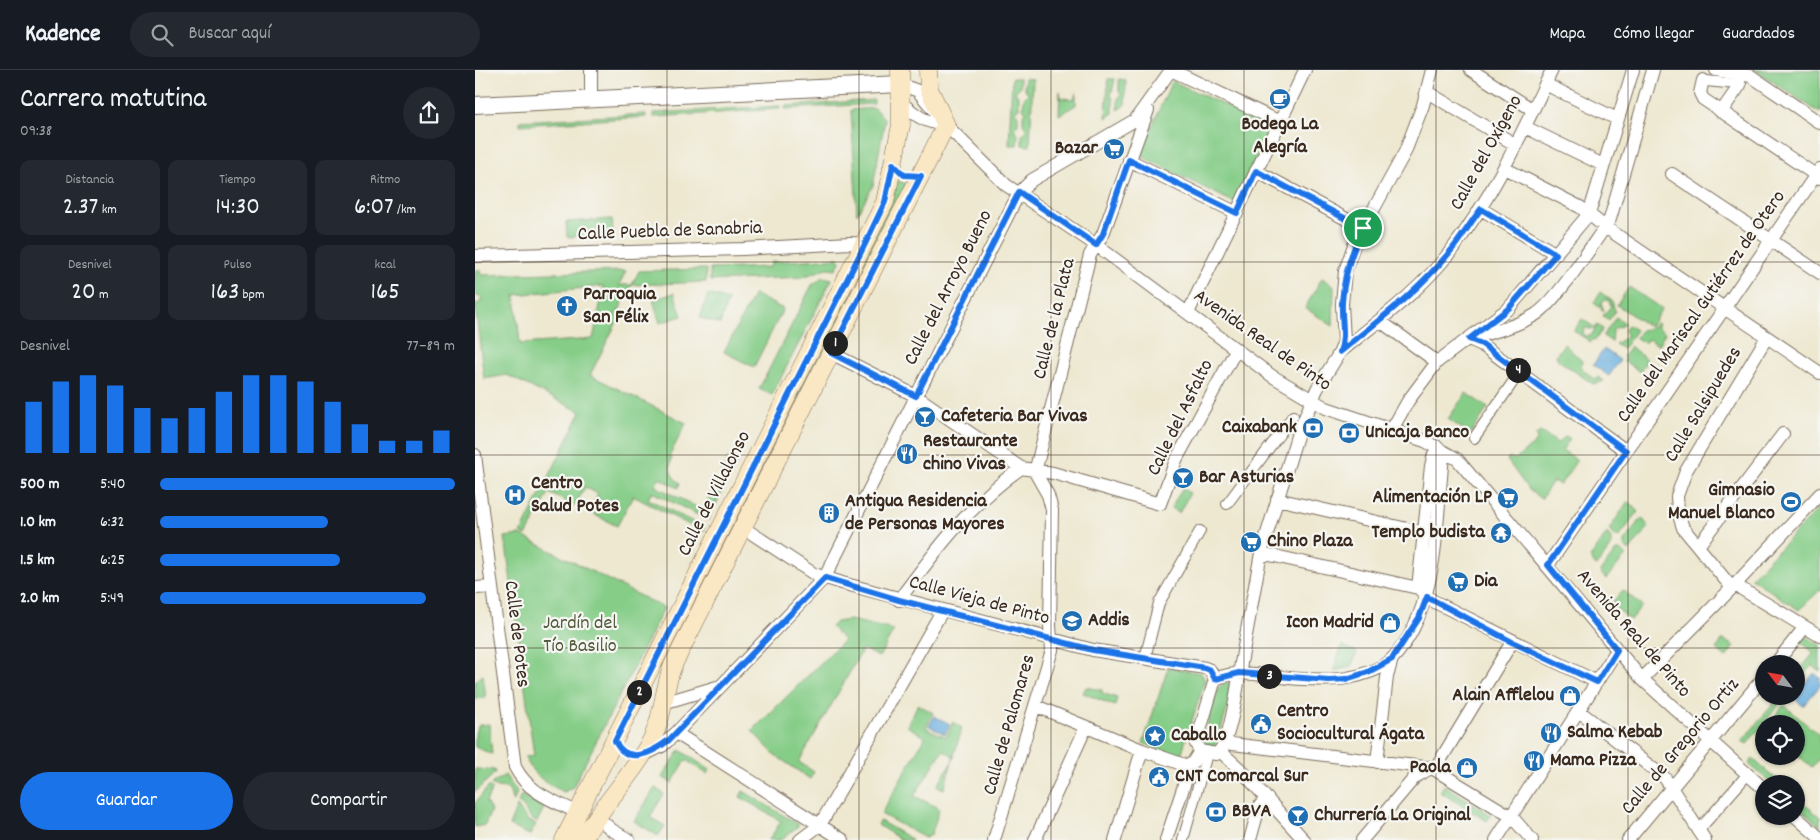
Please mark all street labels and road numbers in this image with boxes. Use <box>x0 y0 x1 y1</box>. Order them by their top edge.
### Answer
street label: Calle del Oxígeno <box>1444 90 1530 216</box>
street label: Calle del Mariscal Gutiérrez de Otero <box>1611 185 1793 429</box>
street label: Calle del Arroyo Bueno <box>898 205 1000 371</box>
street label: Calle Puebla de Sanabria <box>577 215 763 249</box>
street label: Calle de la Plata <box>1026 255 1084 382</box>
street label: Avenida Real de Pinto <box>1187 283 1337 399</box>
street label: Calle Salsipuedes <box>1658 342 1750 468</box>
street label: Calle del Asfalto <box>1141 355 1221 481</box>
street label: Calle de Villalonso <box>671 426 759 562</box>
street label: Avenida Real de Pinto <box>1569 563 1697 705</box>
street label: Calle Vieja de Pinto <box>906 569 1052 633</box>
street label: Calle de Potes <box>496 579 536 689</box>
street label: Calle de Palomares <box>977 652 1043 798</box>
street label: Calle de Gregorio Ortiz <box>1615 672 1747 821</box>

